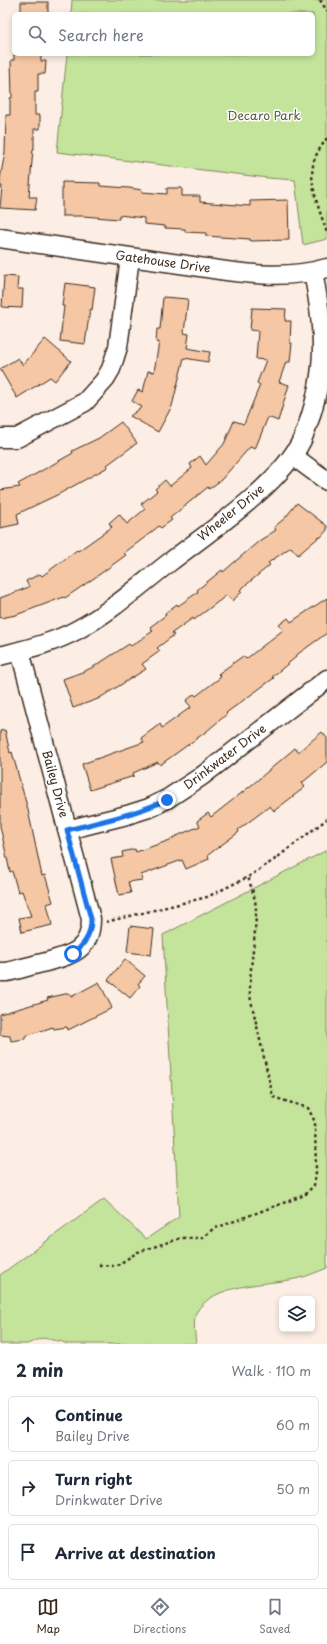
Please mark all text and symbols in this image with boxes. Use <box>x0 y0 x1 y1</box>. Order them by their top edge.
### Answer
search box <box>12 12 315 56</box>
icon: search <box>26 23 48 45</box>
text: Search here <box>58 23 144 46</box>
park label: Decaro Park <box>227 106 301 124</box>
street label: Gatehouse Drive <box>114 245 212 277</box>
street label: Wheeler Drive <box>193 480 268 545</box>
street label: Drinkwater Drive <box>179 719 269 793</box>
street label: Bailey Drive <box>38 748 74 819</box>
route end <box>158 791 176 809</box>
route start <box>64 945 82 963</box>
map controls <box>279 1296 315 1332</box>
button: layers <box>279 1296 315 1332</box>
text: 2 min <box>16 1357 63 1383</box>
text: Walk · 110 m <box>232 1361 311 1380</box>
text: Continue <box>55 1403 123 1426</box>
icon: ahead <box>17 1413 39 1435</box>
text: 60 m <box>276 1415 310 1434</box>
text: Bailey Drive <box>55 1426 130 1445</box>
text: Turn right <box>55 1467 132 1490</box>
icon: right <box>17 1477 39 1499</box>
text: 50 m <box>276 1479 310 1498</box>
text: Drinkwater Drive <box>55 1490 163 1509</box>
icon: arrive <box>17 1541 39 1563</box>
text: Arrive at destination <box>55 1541 216 1564</box>
tab: Map <box>36 1596 60 1637</box>
tab: Directions <box>133 1596 186 1637</box>
tab: Saved <box>259 1596 291 1637</box>

